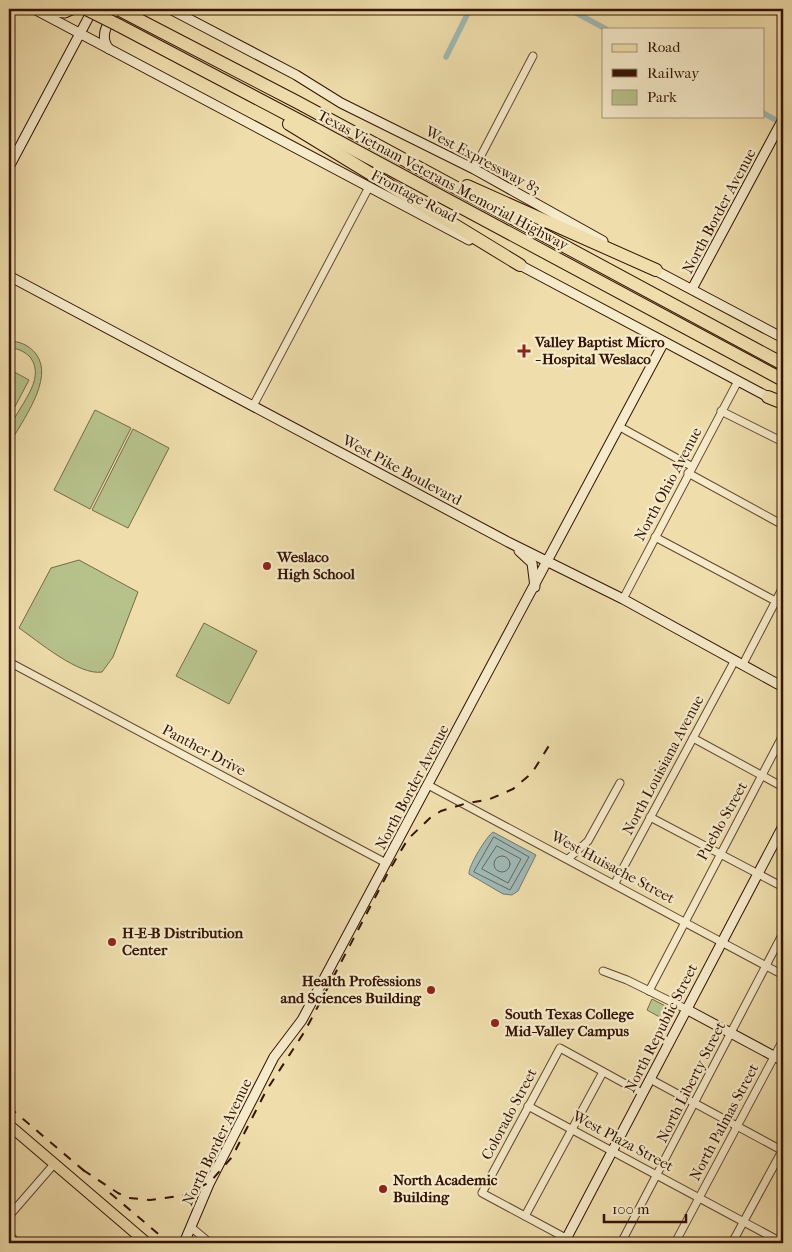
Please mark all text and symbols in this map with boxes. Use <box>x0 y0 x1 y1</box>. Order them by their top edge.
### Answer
legend <box>602 28 764 118</box>
text: Road <box>647 38 681 56</box>
text: Railway <box>647 64 700 82</box>
text: Park <box>647 88 677 106</box>
street label: Texas Vietnam Veterans Memorial Highway <box>314 106 573 255</box>
street label: West Expressway 83 <box>422 122 544 198</box>
street label: North Border Avenue <box>678 145 760 277</box>
street label: Frontage Road <box>368 166 461 227</box>
place label: Valley Baptist Micro - Hospital Weslaco <box>534 333 665 368</box>
marker: Valley Baptist Micro - Hospital Weslaco <box>517 344 531 358</box>
street label: North Ohio Avenue <box>630 424 706 544</box>
street label: West Pike Boulevard <box>338 430 465 509</box>
place label: Weslaco High School <box>276 548 356 583</box>
marker: Weslaco High School <box>261 560 273 572</box>
street label: North Louisiana Avenue <box>618 692 708 838</box>
street label: Panther Drive <box>159 721 249 780</box>
street label: North Border Avenue <box>371 721 453 853</box>
street label: Pueblo Street <box>693 778 751 863</box>
street label: West Huisache Street <box>547 826 678 908</box>
place label: H-E-B Distribution Center <box>122 924 244 959</box>
marker: H-E-B Distribution Center <box>106 936 118 948</box>
street label: North Republic Street <box>621 960 702 1095</box>
place label: Health Professions and Sciences Building <box>280 972 422 1007</box>
marker: Health Professions and Sciences Building <box>425 984 437 996</box>
place label: South Texas College Mid-Valley Campus <box>504 1005 635 1040</box>
marker: South Texas College Mid-Valley Campus <box>489 1017 501 1029</box>
street label: North Liberty Street <box>653 1018 730 1145</box>
street label: North Palmas Street <box>686 1060 763 1184</box>
street label: Colorado Street <box>477 1065 541 1163</box>
street label: North Border Avenue <box>178 1075 256 1208</box>
street label: West Plaza Street <box>569 1106 677 1175</box>
place label: North Academic Building <box>393 1171 498 1206</box>
marker: North Academic Building <box>377 1183 389 1195</box>
scale bar <box>604 1192 687 1224</box>
text: 100 m <box>612 1200 650 1218</box>

